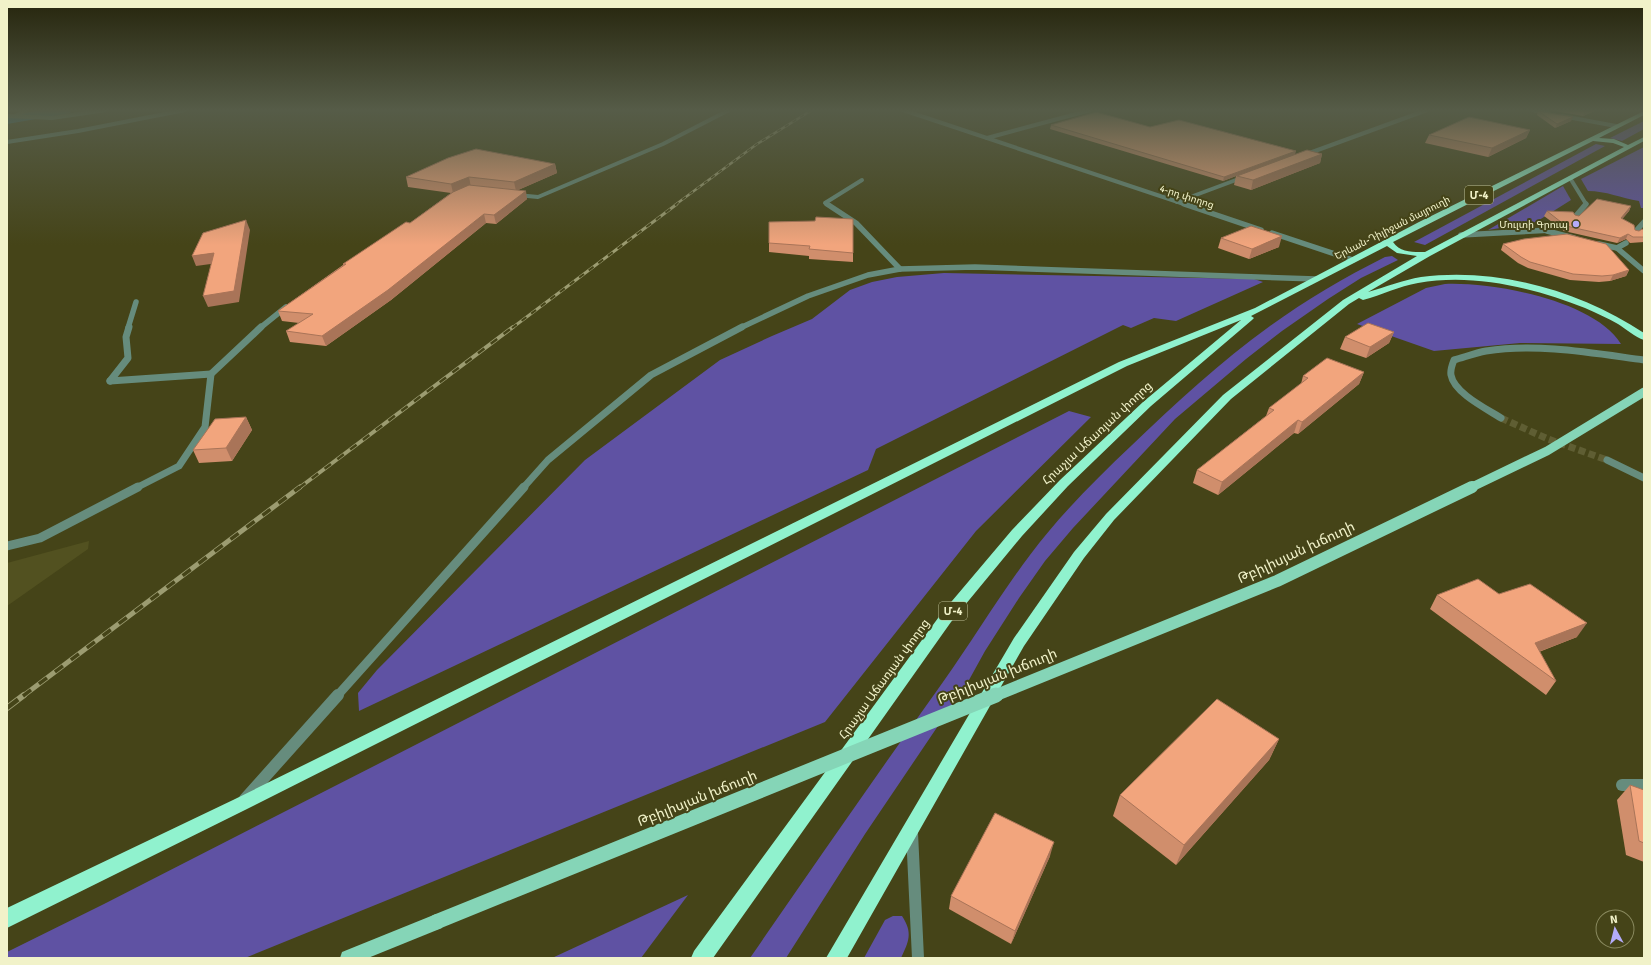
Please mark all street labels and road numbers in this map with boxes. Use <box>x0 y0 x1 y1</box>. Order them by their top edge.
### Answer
street label: 4-րդ փողոց <box>1158 183 1215 211</box>
road number: Մ-4 <box>1465 186 1493 204</box>
street label: Երևան-Դիլիջան մայրուղի <box>1333 193 1452 262</box>
street label: Հրաչյա Աճառյան փողոց <box>1039 378 1155 488</box>
street label: Թբիլիսյան խճուղի <box>1235 518 1358 587</box>
road number: Մ-4 <box>939 602 967 620</box>
street label: Հրաչյա Աճառյան փողոց <box>836 616 933 742</box>
street label: Թբիլիսյան խճուղի <box>935 645 1060 708</box>
street label: Թբիլիսյան խճուղի <box>635 767 760 830</box>

